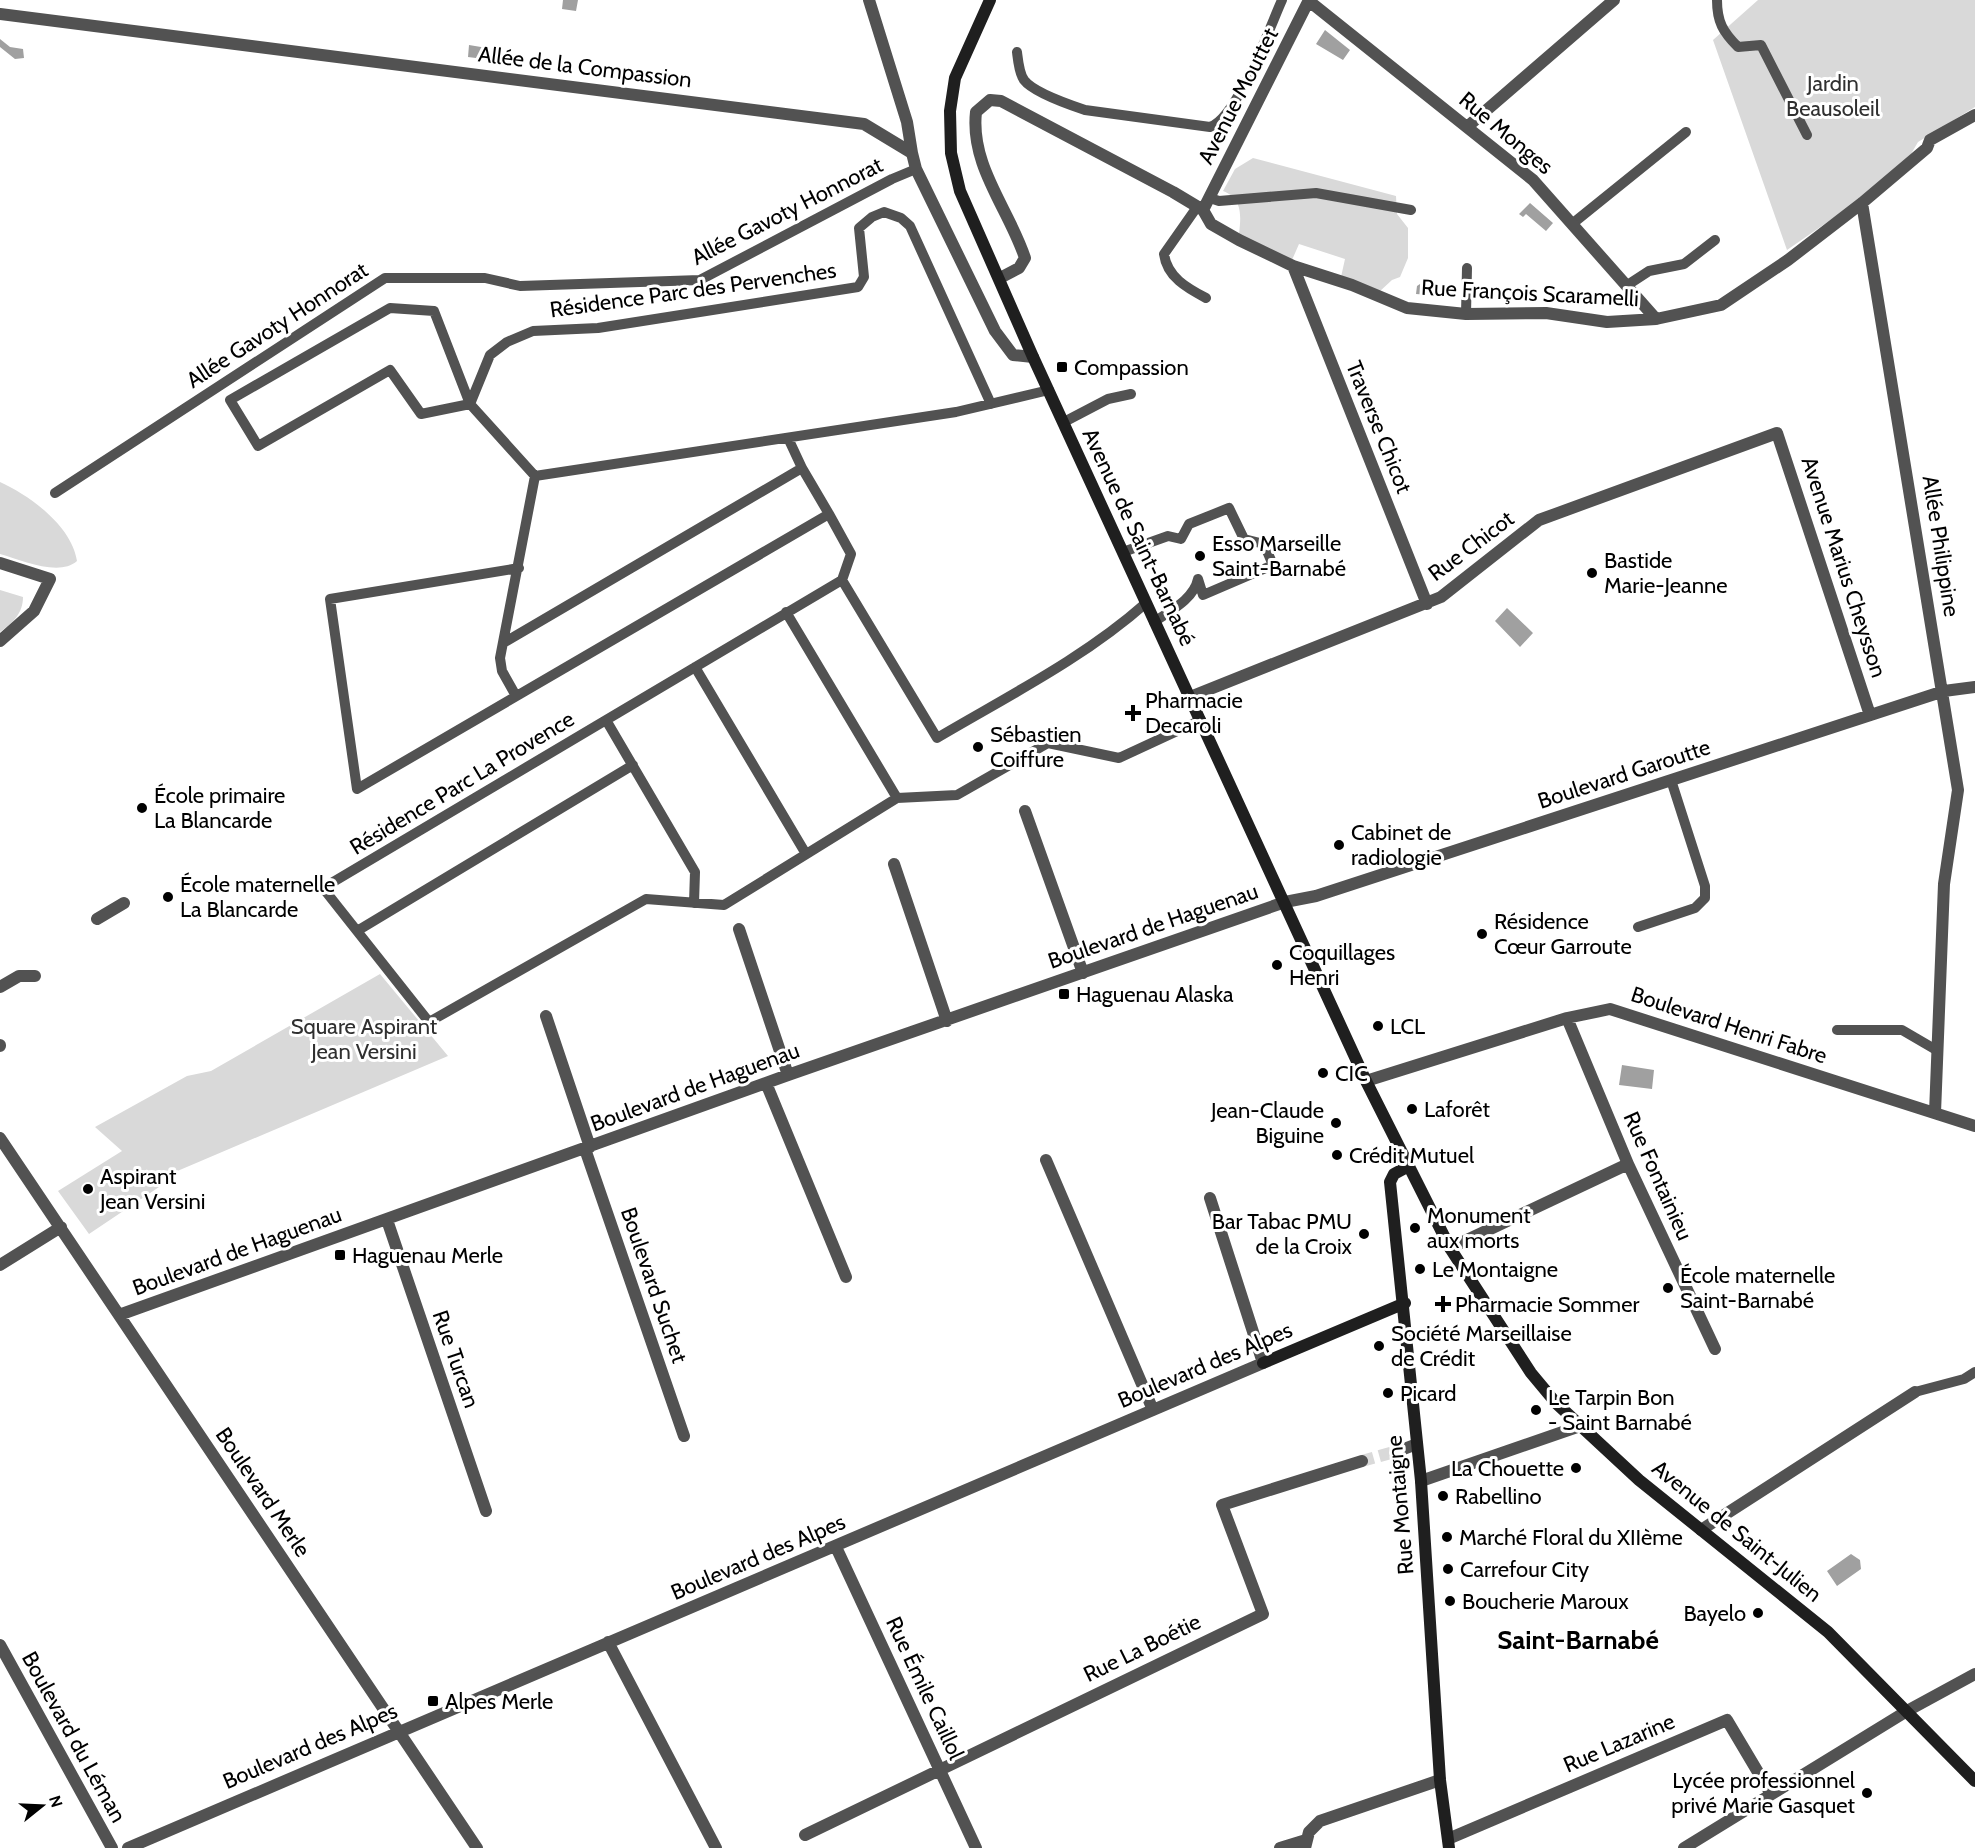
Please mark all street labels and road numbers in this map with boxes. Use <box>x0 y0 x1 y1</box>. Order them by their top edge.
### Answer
street label: Avenue Mouttet <box>1192 23 1284 169</box>
street label: Allée de la Compassion <box>477 40 693 94</box>
street label: Rue Monges <box>1454 86 1558 180</box>
street label: Allée Gavoty Honnorat <box>687 151 888 271</box>
street label: Allée Gavoty Honnorat <box>181 256 373 394</box>
street label: Résidence Parc des Pervenches <box>548 257 838 323</box>
street label: Rue François Scaramelli <box>1420 274 1640 312</box>
street label: Traverse Chicot <box>1340 357 1418 498</box>
street label: Avenue de Saint-Barnabé <box>1077 424 1201 650</box>
street label: Avenue Marius Cheysson <box>1796 453 1892 681</box>
street label: Allée Philippine <box>1916 473 1966 619</box>
street label: Rue Chicot <box>1423 505 1520 587</box>
street label: Résidence Parc La Provence <box>345 705 579 861</box>
street label: Boulevard Garoutte <box>1534 733 1714 815</box>
street label: Boulevard de Haguenau <box>1044 877 1262 975</box>
street label: Boulevard Henri Fabre <box>1628 981 1830 1069</box>
street label: Boulevard de Haguenau <box>587 1037 803 1137</box>
street label: Rue Fontainieu <box>1618 1108 1698 1244</box>
street label: Boulevard de Haguenau <box>129 1201 345 1301</box>
street label: Boulevard Suchet <box>615 1204 693 1367</box>
street label: Rue Turcan <box>427 1307 485 1411</box>
street label: Boulevard des Alpes <box>1114 1316 1296 1414</box>
street label: Boulevard Merle <box>210 1422 316 1562</box>
street label: Rue Montaigne <box>1380 1434 1420 1576</box>
street label: Avenue de Saint-Julien <box>1647 1454 1827 1608</box>
street label: Boulevard des Alpes <box>667 1508 849 1606</box>
street label: Rue La Boétie <box>1079 1608 1205 1688</box>
street label: Rue Émile Caillol <box>880 1612 970 1764</box>
street label: Boulevard du Léman <box>16 1647 132 1827</box>
street label: Boulevard des Alpes <box>219 1697 401 1795</box>
street label: Rue Lazarine <box>1559 1707 1679 1779</box>

